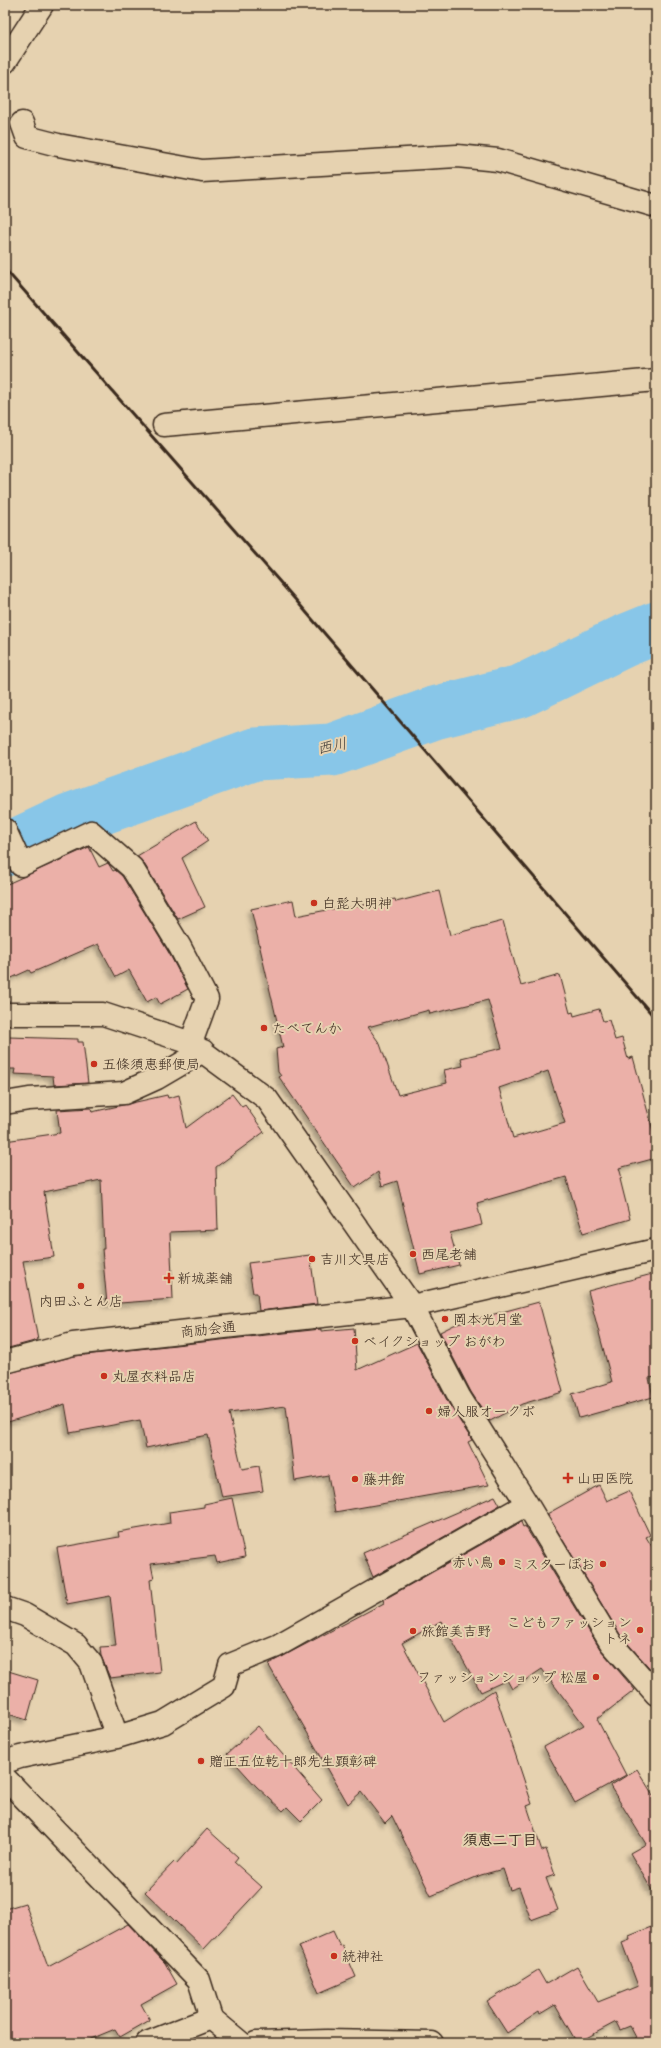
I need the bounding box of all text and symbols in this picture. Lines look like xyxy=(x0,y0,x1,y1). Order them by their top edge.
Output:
water label: 西川 xyxy=(315,734,349,759)
place label: 白髭大明神 xyxy=(322,895,392,912)
marker: 白髭大明神 xyxy=(309,898,319,908)
place label: たべてんか xyxy=(272,1020,342,1037)
marker: たべてんか xyxy=(259,1023,269,1033)
place label: 五條須恵郵便局 xyxy=(102,1056,200,1073)
marker: 五條須恵郵便局 xyxy=(89,1059,99,1069)
place label: 西尾老舗 xyxy=(421,1246,477,1263)
marker: 西尾老舗 xyxy=(408,1249,418,1259)
place label: 吉川文具店 xyxy=(320,1251,390,1268)
marker: 吉川文具店 xyxy=(307,1254,317,1264)
place label: 新城薬舗 xyxy=(177,1270,233,1287)
marker: 新城薬舗 xyxy=(164,1273,174,1283)
marker: 内田ふとん店 xyxy=(76,1281,86,1291)
place label: 内田ふとん店 xyxy=(39,1293,123,1310)
place label: 岡本光月堂 xyxy=(453,1311,523,1328)
marker: 岡本光月堂 xyxy=(440,1314,450,1324)
street label: 商励会通 xyxy=(179,1318,237,1341)
place label: ベイクショップ おがわ xyxy=(363,1333,506,1350)
marker: ベイクショップ おがわ xyxy=(350,1336,360,1346)
place label: 丸屋衣料品店 xyxy=(112,1368,196,1385)
marker: 丸屋衣料品店 xyxy=(99,1371,109,1381)
place label: 婦人服オークボ xyxy=(437,1403,535,1420)
marker: 婦人服オークボ xyxy=(424,1406,434,1416)
place label: 山田医院 xyxy=(577,1470,633,1487)
place label: 藤井館 xyxy=(363,1471,405,1488)
marker: 山田医院 xyxy=(562,1472,574,1484)
marker: 藤井館 xyxy=(350,1474,360,1484)
place label: 赤い鳥 xyxy=(452,1554,494,1571)
place label: ミスターぽお xyxy=(511,1556,595,1573)
marker: 赤い鳥 xyxy=(497,1557,507,1567)
marker: ミスターぽお xyxy=(598,1559,608,1569)
place label: こどもファッション トネ xyxy=(507,1614,632,1647)
place label: 旅館美吉野 xyxy=(421,1623,491,1640)
marker: こどもファッション トネ xyxy=(635,1625,645,1635)
marker: 旅館美吉野 xyxy=(408,1626,418,1636)
place label: ファッションショップ 松屋 xyxy=(417,1669,588,1686)
marker: ファッションショップ 松屋 xyxy=(591,1672,601,1682)
place label: 贈正五位乾十郎先生顕彰碑 xyxy=(209,1753,377,1770)
marker: 贈正五位乾十郎先生顕彰碑 xyxy=(196,1756,206,1766)
district label: 須恵二丁目 xyxy=(462,1831,538,1850)
place label: 統神社 xyxy=(342,1948,384,1965)
marker: 統神社 xyxy=(329,1951,339,1961)

